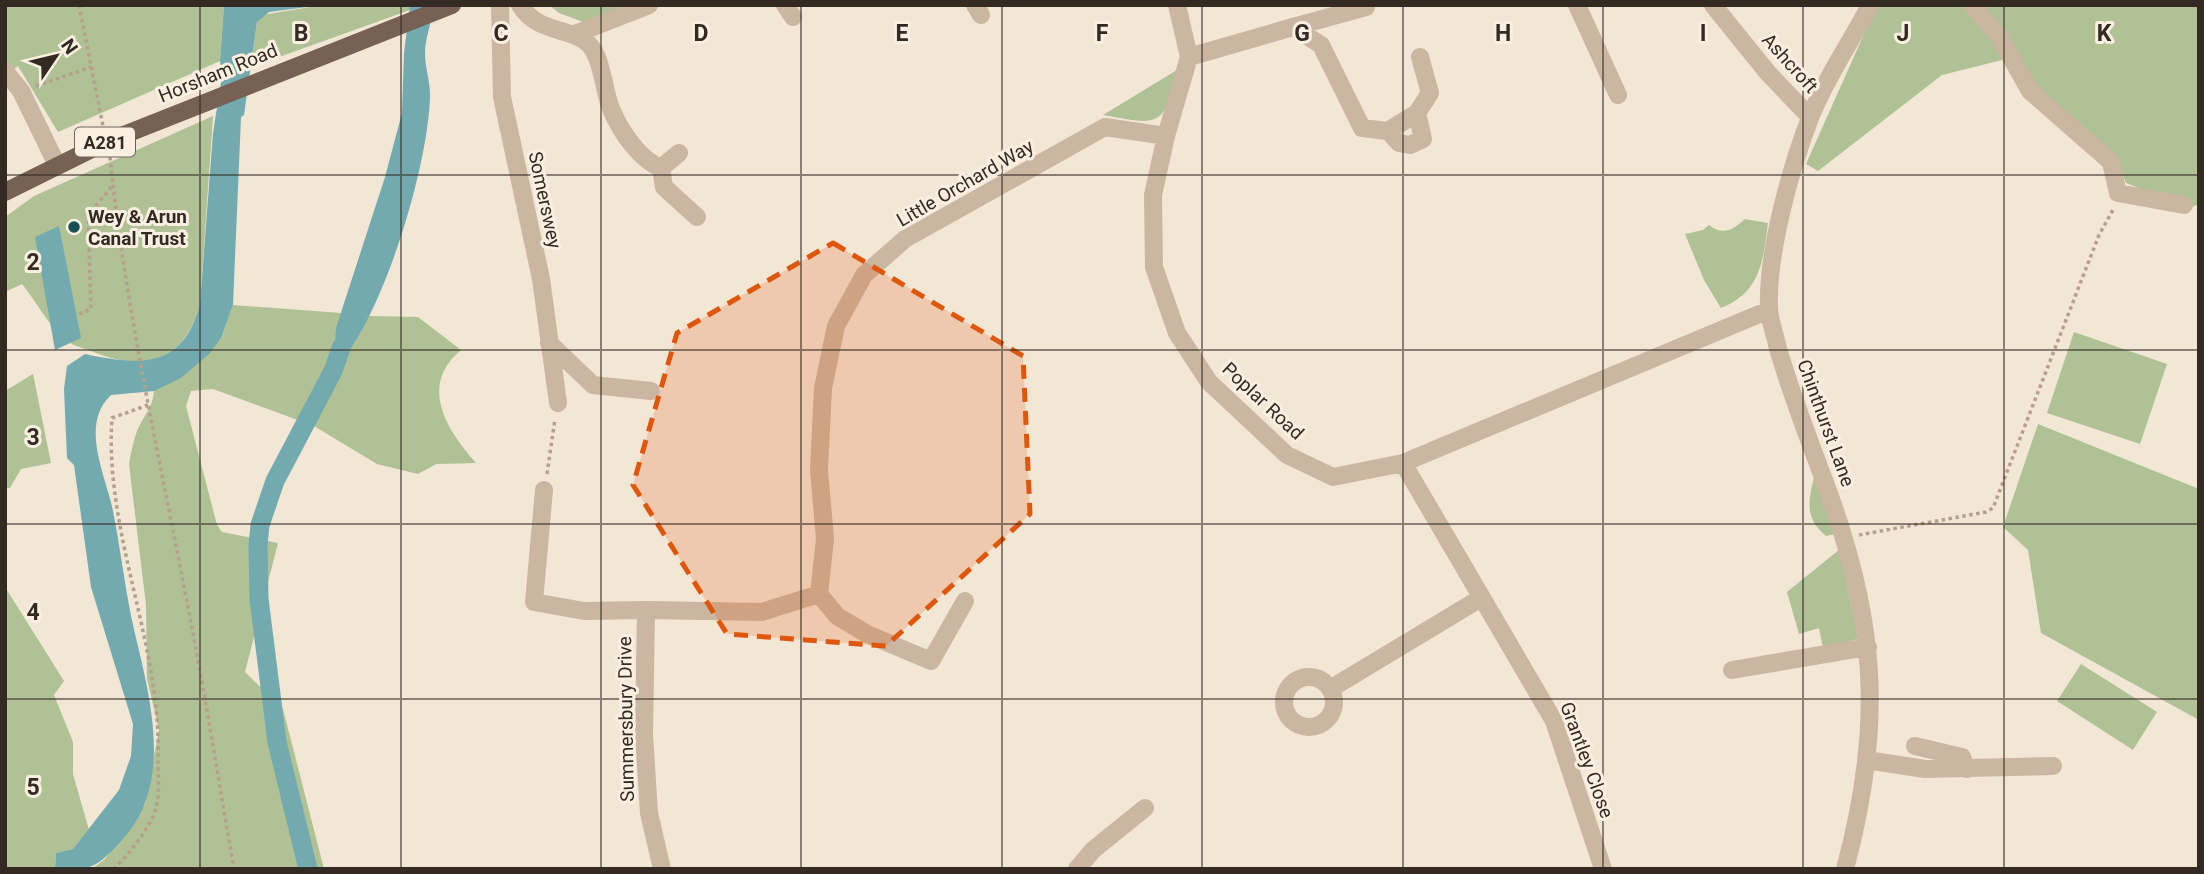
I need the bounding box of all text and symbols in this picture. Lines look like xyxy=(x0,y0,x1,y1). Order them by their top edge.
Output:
text: B xyxy=(294,20,308,47)
text: C xyxy=(493,20,509,47)
text: D xyxy=(694,20,708,47)
text: E xyxy=(896,20,909,47)
text: F xyxy=(1096,20,1109,47)
text: G xyxy=(1294,20,1310,47)
text: H xyxy=(1495,20,1511,47)
text: I xyxy=(1700,20,1706,47)
text: J xyxy=(1897,20,1909,47)
text: K xyxy=(2097,20,2112,47)
north arrow xyxy=(21,21,91,91)
street label: Ashcroft xyxy=(1757,28,1823,98)
text: N xyxy=(56,34,83,59)
street label: Horsham Road xyxy=(155,39,281,107)
road number: A281 xyxy=(75,127,135,156)
street label: Little Orchard Way xyxy=(892,134,1038,232)
street label: Somerswey xyxy=(524,150,566,250)
place label: Wey & Arun Canal Trust xyxy=(88,205,187,250)
marker: Wey & Arun Canal Trust xyxy=(66,219,82,235)
text: 2 xyxy=(26,249,40,276)
street label: Chinthurst Lane xyxy=(1792,356,1860,490)
street label: Poplar Road xyxy=(1217,357,1309,445)
text: 3 xyxy=(26,424,40,451)
text: 4 xyxy=(26,599,40,626)
street label: Summersbury Drive xyxy=(613,636,639,802)
street label: Grantley Close xyxy=(1555,699,1619,821)
text: 5 xyxy=(26,774,40,801)

